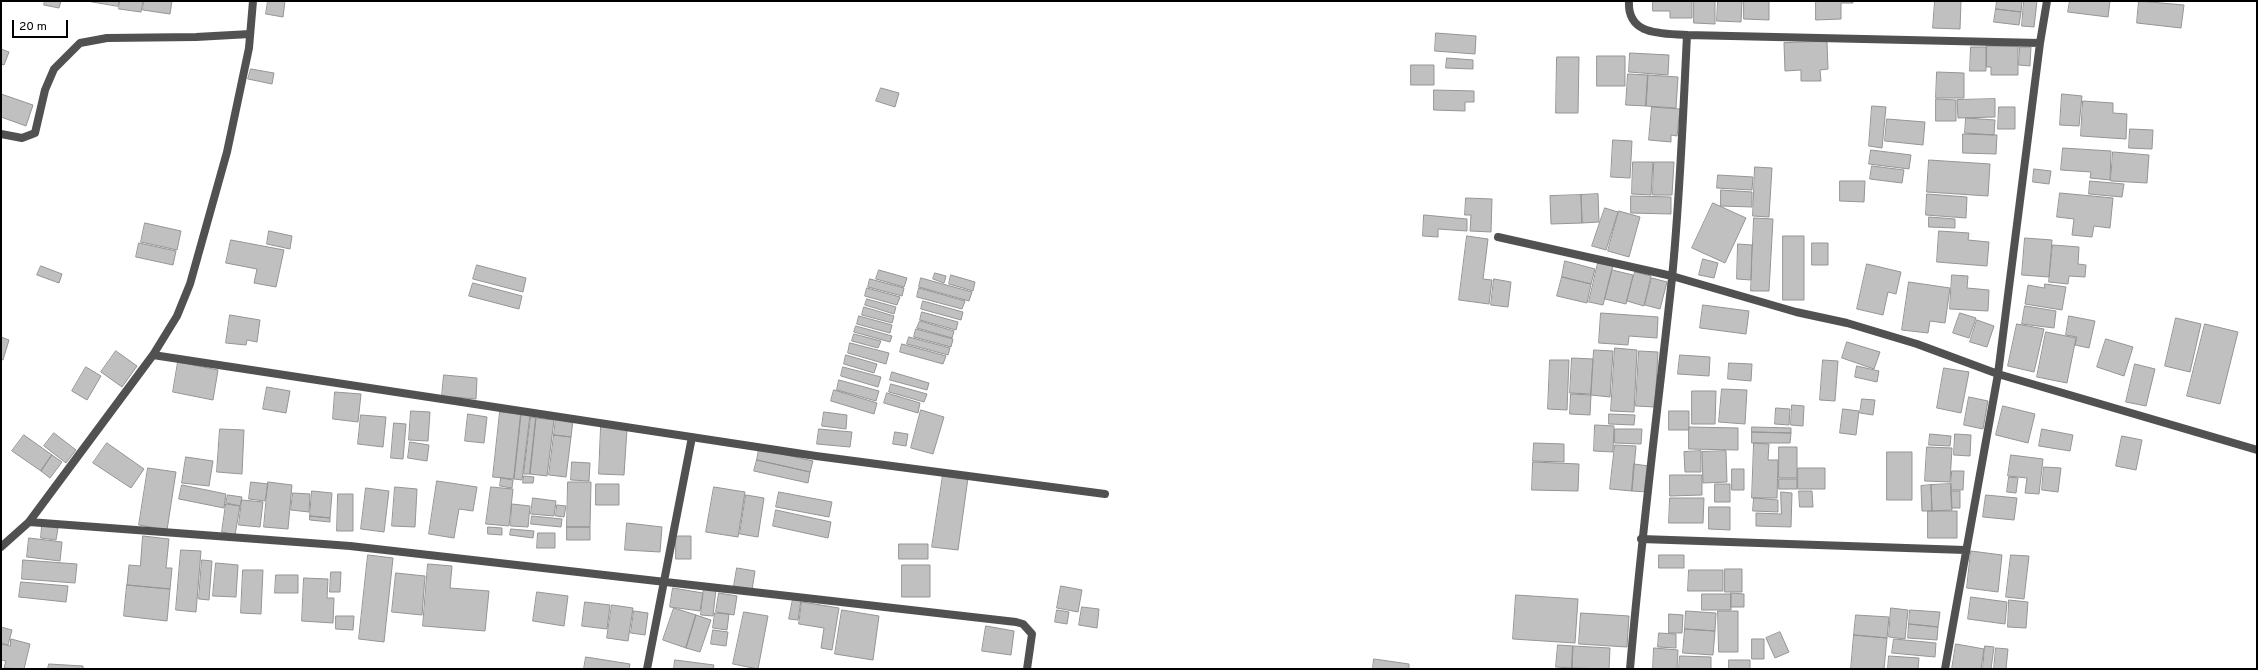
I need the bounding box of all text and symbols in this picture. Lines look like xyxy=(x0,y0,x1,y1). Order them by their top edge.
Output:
scale bar xyxy=(14,12,70,38)
text: 20 m xyxy=(19,19,47,35)

